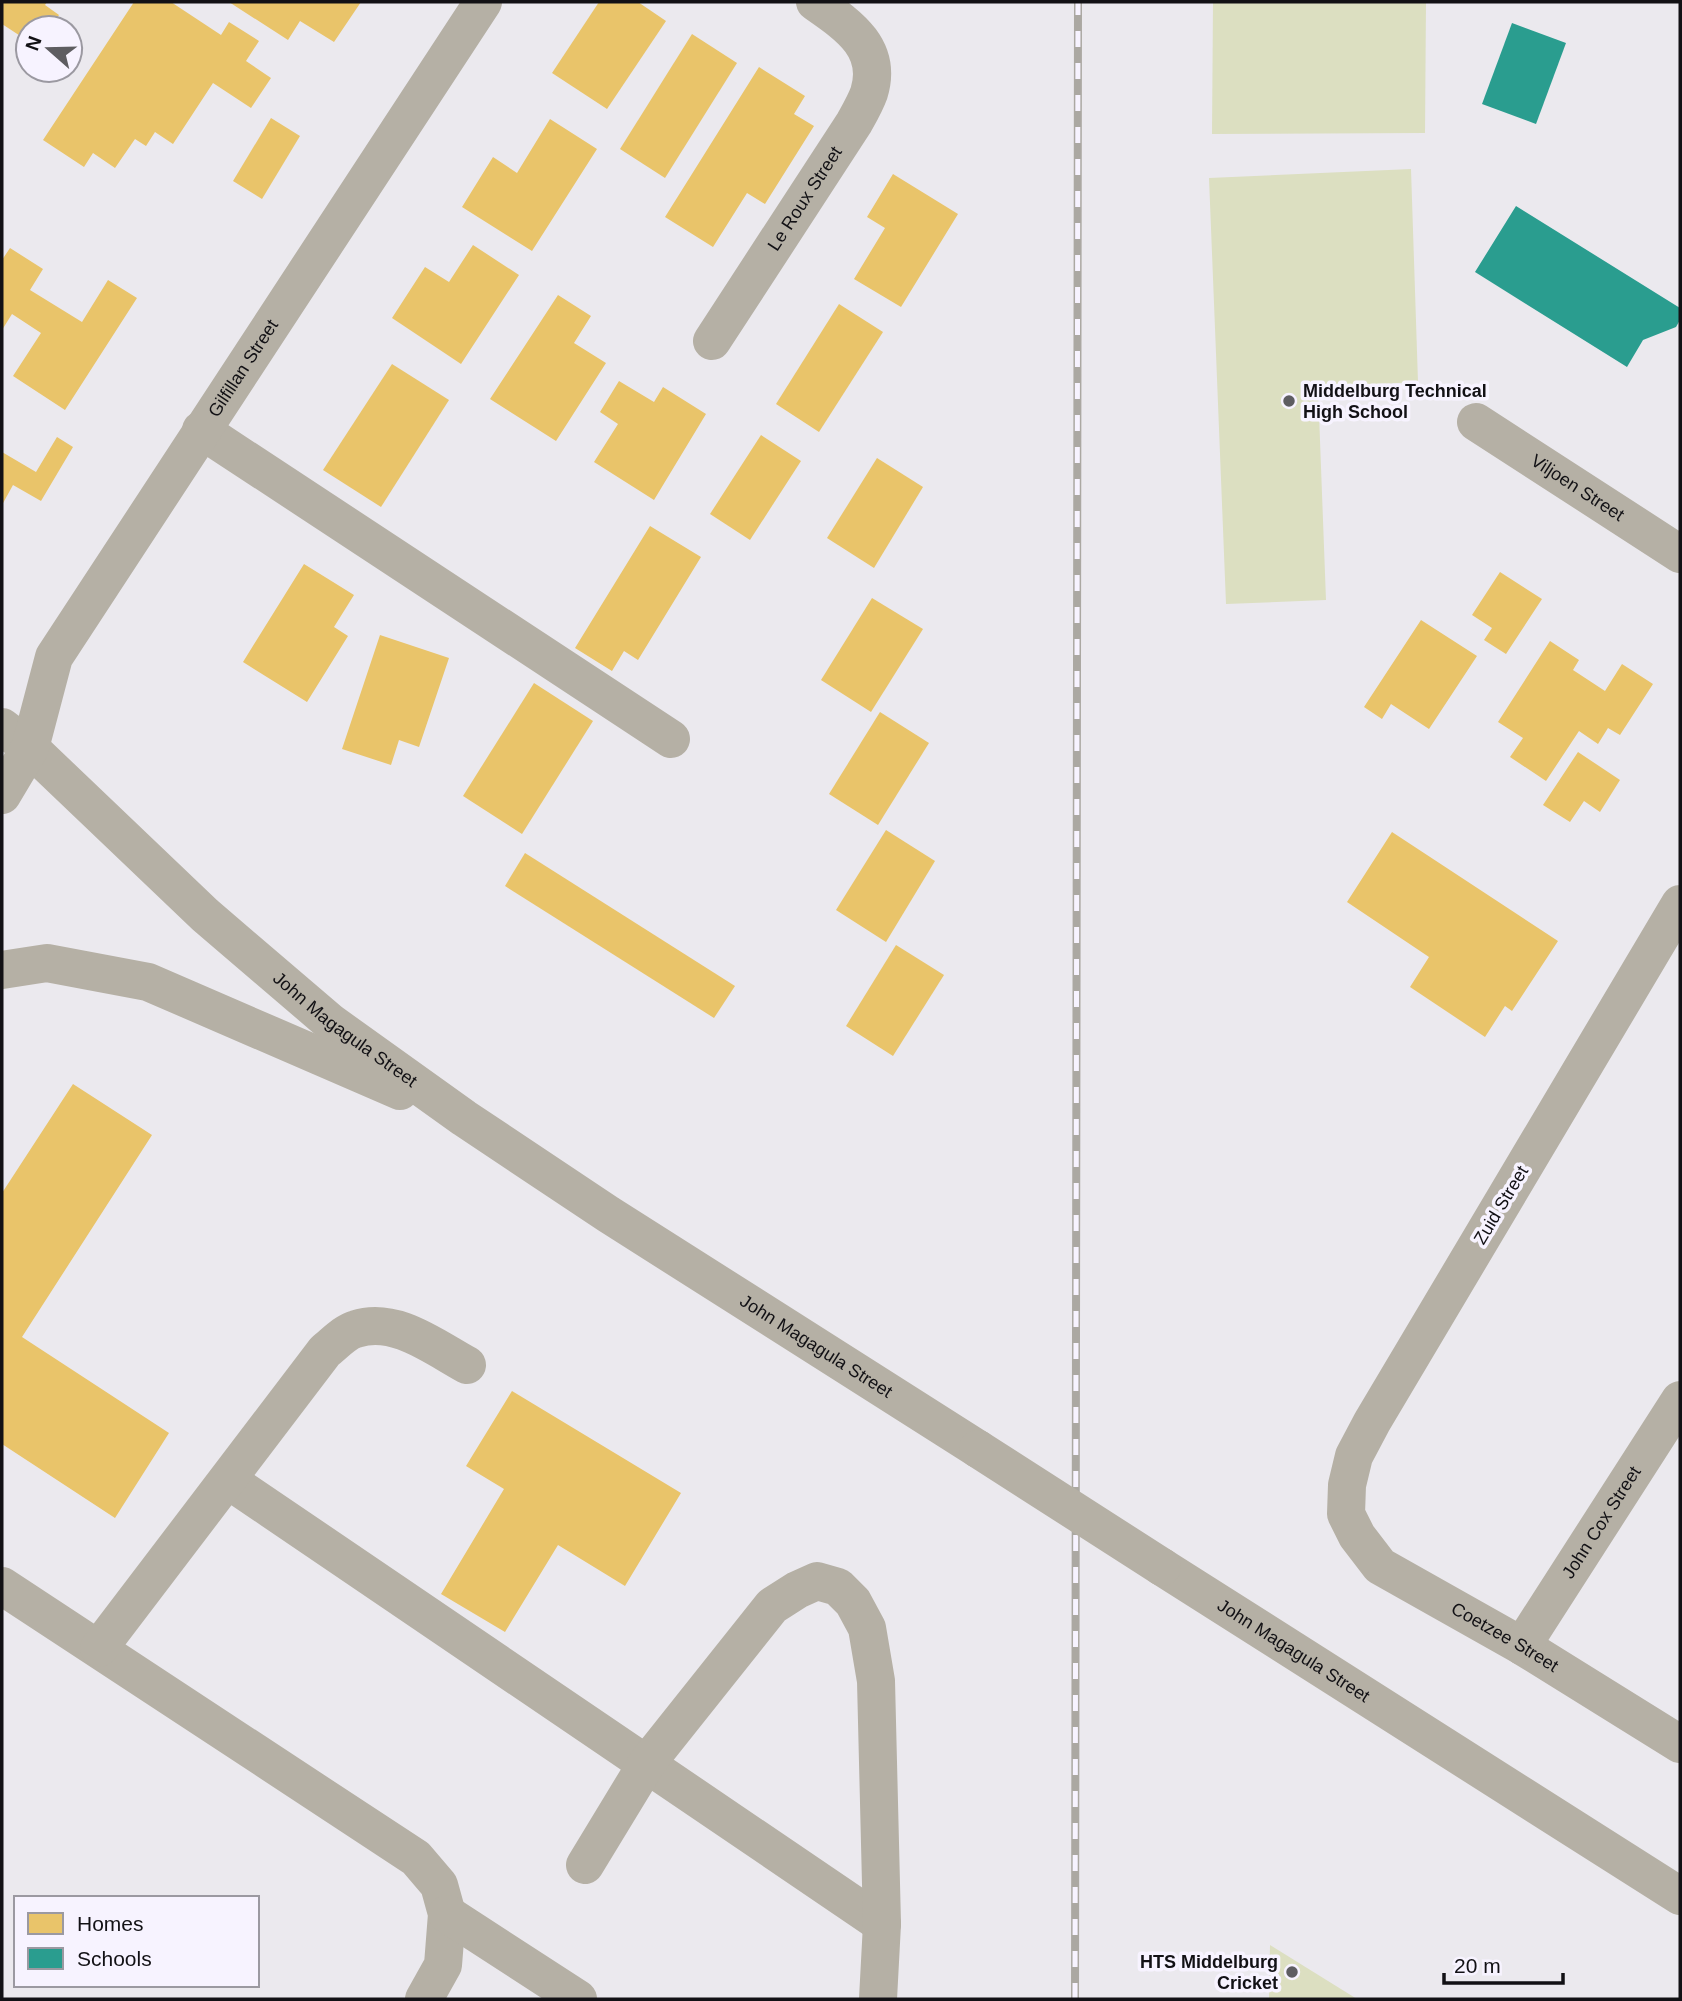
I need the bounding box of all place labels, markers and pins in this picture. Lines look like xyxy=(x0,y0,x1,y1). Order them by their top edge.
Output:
place label: Middelburg Technical High School xyxy=(1303,381,1487,422)
marker: Middelburg Technical High School xyxy=(1281,393,1297,409)
place label: HTS Middelburg Cricket xyxy=(1140,1952,1278,1993)
marker: HTS Middelburg Cricket xyxy=(1284,1964,1300,1980)

